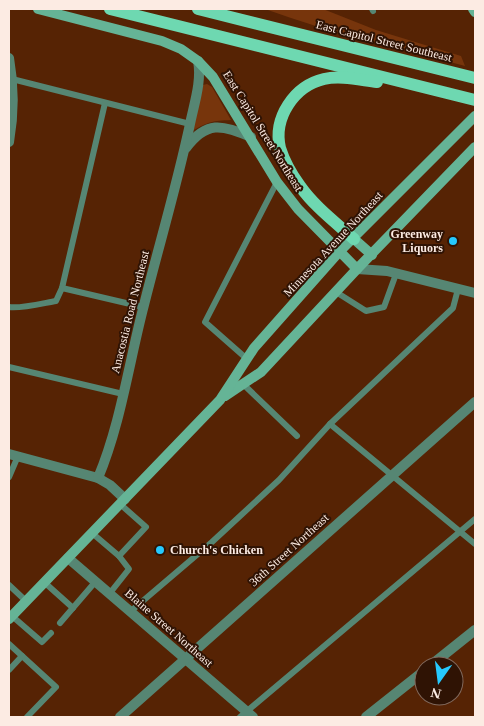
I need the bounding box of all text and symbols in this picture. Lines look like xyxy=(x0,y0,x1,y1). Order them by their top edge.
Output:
street label: East Capitol Street Southeast xyxy=(315,17,454,65)
street label: East Capitol Street Northeast xyxy=(220,68,306,194)
street label: Minnesota Avenue Northeast xyxy=(280,188,386,300)
place label: Greenway Liquors xyxy=(391,227,443,255)
marker: Greenway Liquors xyxy=(447,235,459,247)
street label: Anacostia Road Northeast xyxy=(108,249,152,375)
street label: 36th Street Northeast xyxy=(246,510,332,589)
place label: Church's Chicken xyxy=(170,543,263,557)
marker: Church's Chicken xyxy=(154,544,166,556)
street label: Blaine Street Northeast xyxy=(122,586,216,670)
north arrow xyxy=(414,656,464,706)
text: N xyxy=(429,685,443,702)

